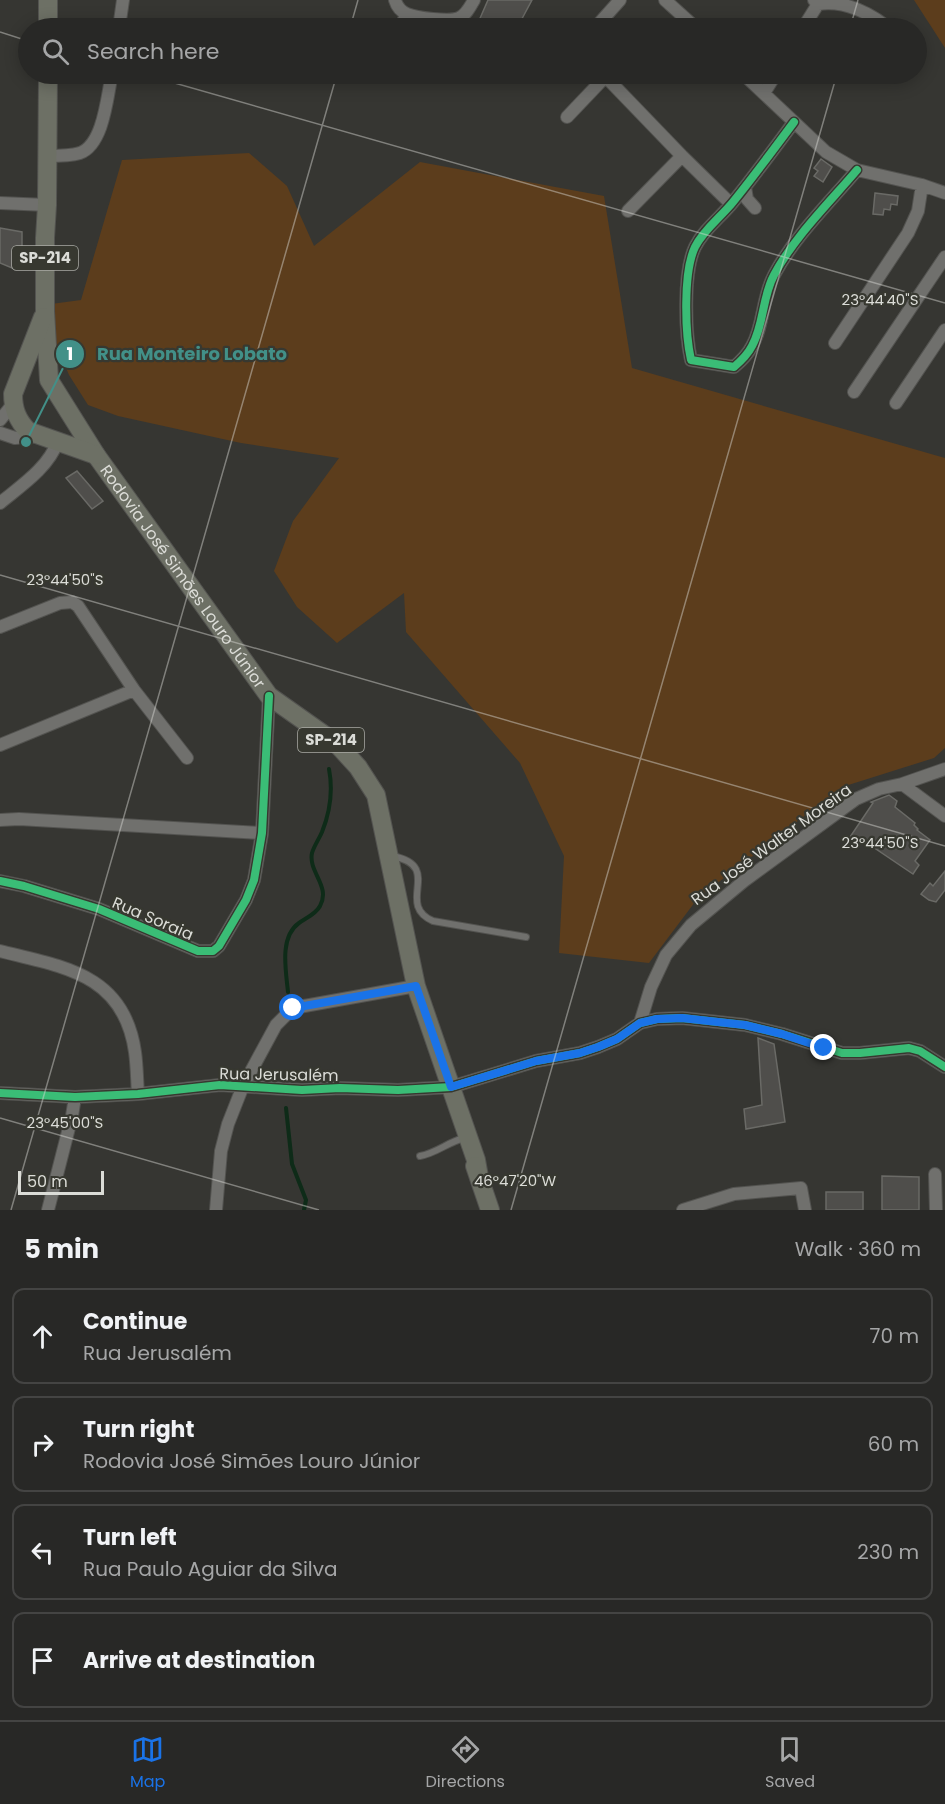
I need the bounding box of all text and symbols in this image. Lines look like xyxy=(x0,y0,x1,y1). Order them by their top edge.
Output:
search box xyxy=(18,18,927,84)
icon: search xyxy=(39,35,72,68)
text: Search here xyxy=(87,36,220,67)
road number: SP-214 xyxy=(12,246,78,270)
text: 23°44'40"S xyxy=(842,289,918,310)
callout: Rua Monteiro Lobato xyxy=(55,336,299,372)
text: 1 xyxy=(67,341,73,366)
text: Rua Monteiro Lobato xyxy=(97,341,287,366)
street label: Rodovia José Simões Louro Júnior xyxy=(95,460,271,693)
text: 23°44'50"S xyxy=(27,569,103,590)
road number: SP-214 xyxy=(298,728,364,752)
street label: Rua José Walter Moreira xyxy=(686,778,856,911)
text: 23°44'50"S xyxy=(842,832,918,853)
street label: Rua Soraia xyxy=(109,891,197,946)
route start xyxy=(279,994,305,1020)
route end xyxy=(810,1034,836,1060)
street label: Rua Jerusalém xyxy=(219,1062,339,1087)
text: 23°45'00"S xyxy=(27,1112,103,1133)
scale bar xyxy=(18,1168,104,1196)
text: 50 m xyxy=(27,1170,68,1193)
text: 46°47'20"W xyxy=(474,1170,556,1191)
text: 5 min xyxy=(24,1231,99,1267)
text: Walk · 360 m xyxy=(795,1235,921,1263)
text: Continue xyxy=(83,1306,187,1337)
icon: ahead xyxy=(26,1320,59,1353)
text: 70 m xyxy=(870,1322,919,1350)
text: Rua Jerusalém xyxy=(83,1339,232,1367)
text: Turn right xyxy=(83,1414,194,1445)
icon: right xyxy=(26,1428,59,1461)
text: 60 m xyxy=(868,1430,919,1458)
text: Rodovia José Simões Louro Júnior xyxy=(83,1447,420,1475)
text: Turn left xyxy=(83,1522,177,1553)
icon: left xyxy=(26,1536,59,1569)
text: 230 m xyxy=(857,1538,919,1566)
text: Rua Paulo Aguiar da Silva xyxy=(83,1555,338,1583)
icon: arrive xyxy=(26,1644,59,1677)
text: Arrive at destination xyxy=(83,1645,315,1676)
tab: Map xyxy=(130,1733,165,1794)
tab: Directions xyxy=(426,1733,505,1794)
tab: Saved xyxy=(765,1733,815,1794)

